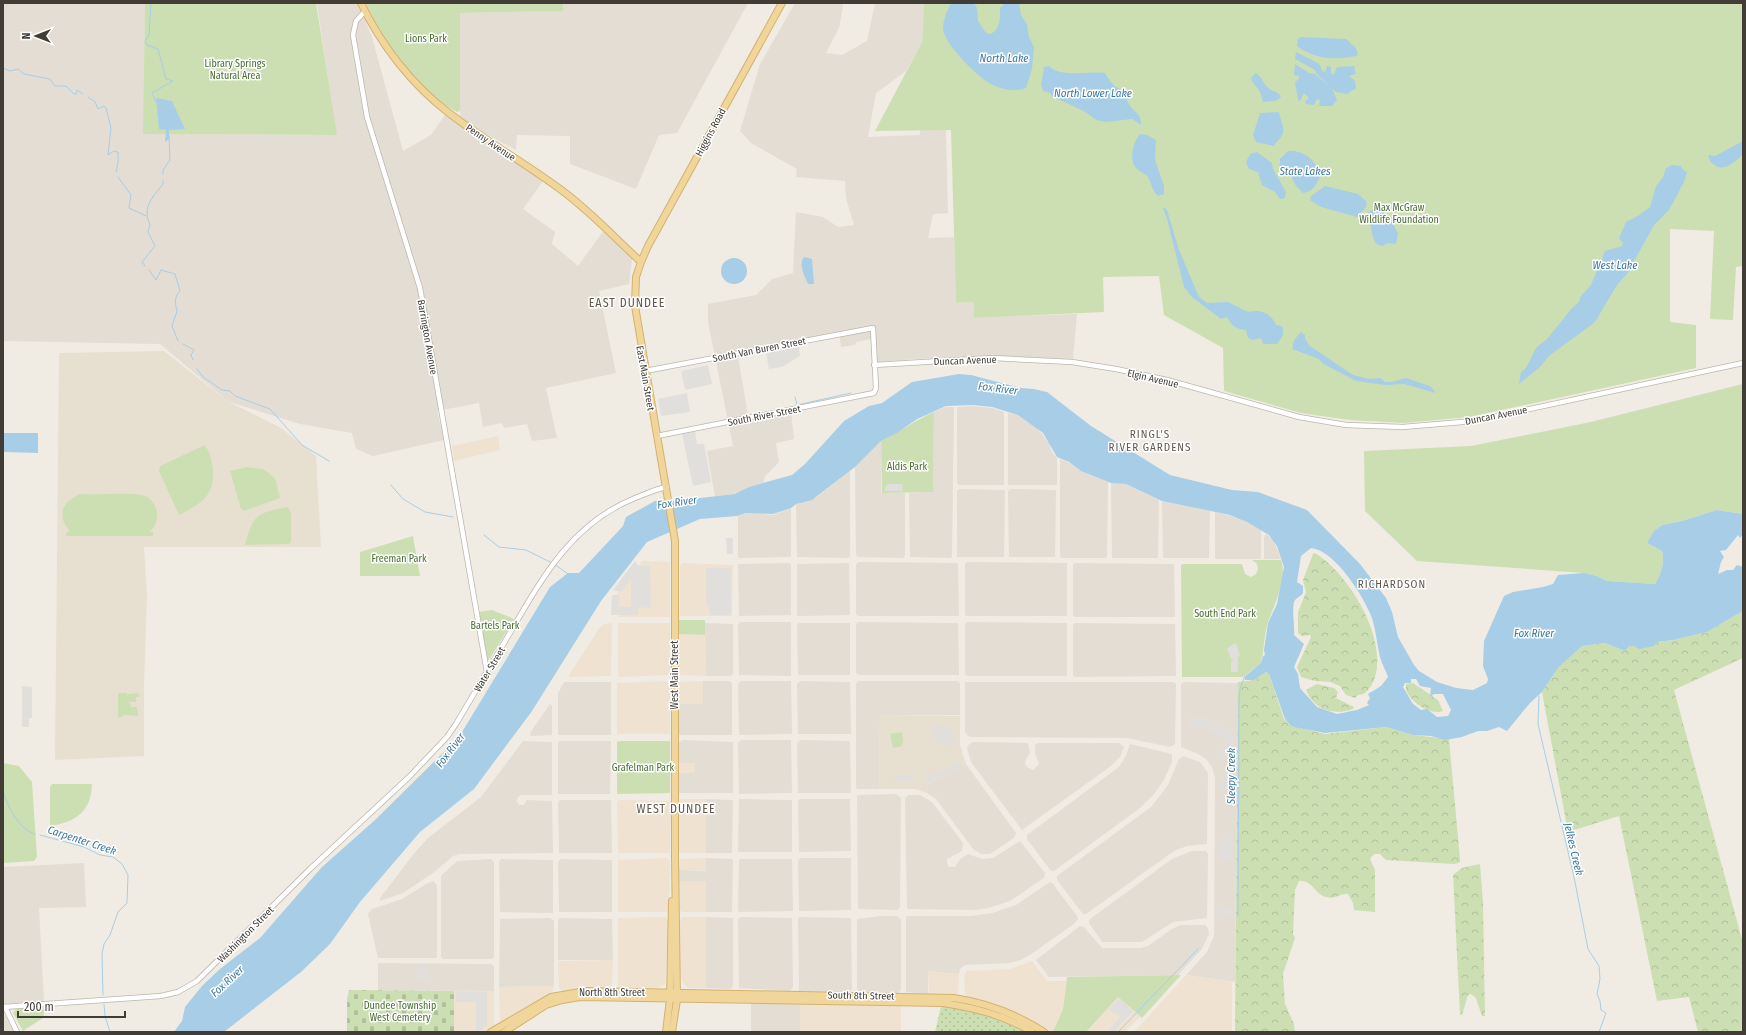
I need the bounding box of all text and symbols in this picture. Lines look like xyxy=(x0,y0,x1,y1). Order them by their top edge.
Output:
north arrow xyxy=(16,16,56,56)
text: N xyxy=(20,33,33,39)
park label: Lions Park xyxy=(405,33,447,45)
water label: North Lake xyxy=(979,52,1029,65)
park label: Library Springs Natural Area xyxy=(204,58,266,82)
water label: North Lower Lake xyxy=(1054,87,1132,100)
street label: Higgins Road xyxy=(693,106,729,159)
street label: Penny Avenue xyxy=(463,122,518,164)
water label: State Lakes xyxy=(1278,165,1331,178)
park label: Max McGraw Wildlife Foundation xyxy=(1359,202,1439,226)
water label: West Lake xyxy=(1592,259,1638,272)
district label: EAST DUNDEE xyxy=(589,296,665,310)
street label: Barrington Avenue xyxy=(415,299,440,376)
street label: South Van Buren Street xyxy=(712,335,807,365)
street label: East Main Street xyxy=(633,345,657,412)
street label: Duncan Avenue xyxy=(933,354,997,368)
street label: Elgin Avenue xyxy=(1126,367,1180,391)
water label: Fox River xyxy=(977,380,1020,398)
street label: South River Street xyxy=(727,403,802,429)
street label: Duncan Avenue xyxy=(1464,404,1528,428)
district label: RINGL'S RIVER GARDENS xyxy=(1109,428,1191,454)
park label: Aldis Park xyxy=(887,461,927,473)
water label: Fox River xyxy=(656,493,699,512)
park label: Freeman Park xyxy=(371,553,427,565)
district label: RICHARDSON xyxy=(1358,578,1426,591)
park label: South End Park xyxy=(1194,608,1256,620)
park label: Bartels Park xyxy=(471,620,520,632)
water label: Fox River xyxy=(1514,627,1555,640)
street label: West Main Street xyxy=(669,640,681,709)
street label: Water Street xyxy=(472,644,508,694)
water label: Fox River xyxy=(433,729,468,770)
water label: Sleepy Creek xyxy=(1225,747,1238,805)
park label: Grafelman Park xyxy=(612,762,674,774)
district label: WEST DUNDEE xyxy=(636,802,716,816)
water label: Jelkes Creek xyxy=(1561,821,1586,877)
water label: Carpenter Creek xyxy=(46,823,118,858)
street label: Washington Street xyxy=(215,904,277,965)
water label: Fox River xyxy=(208,962,247,1000)
street label: North 8th Street xyxy=(579,987,646,999)
street label: South 8th Street xyxy=(827,989,895,1003)
scale bar xyxy=(18,993,125,1019)
text: 200 m xyxy=(24,1000,54,1014)
park label: Dundee Township West Cemetery xyxy=(364,1000,436,1024)

